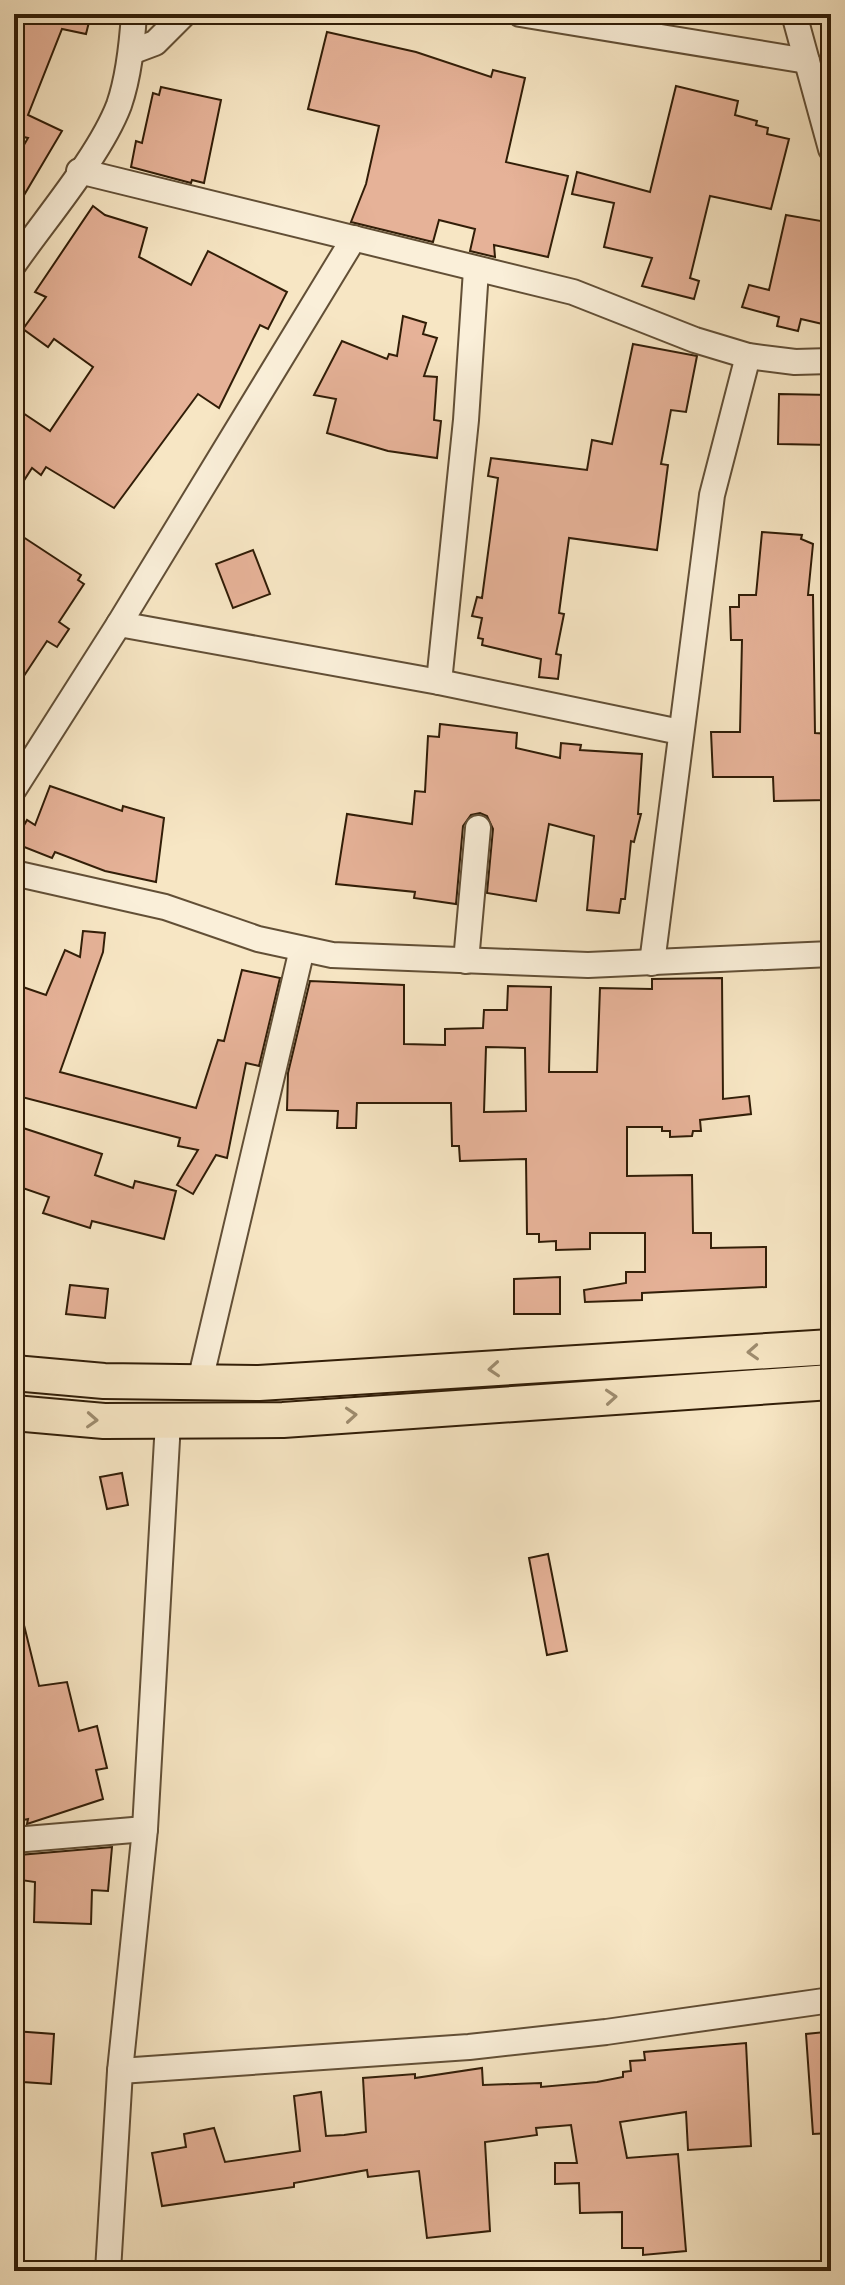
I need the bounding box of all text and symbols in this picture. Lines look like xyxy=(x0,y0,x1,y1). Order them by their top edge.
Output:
one-way arrow xyxy=(746,1343,759,1360)
one-way arrow xyxy=(487,1360,500,1377)
one-way arrow xyxy=(605,1389,618,1406)
one-way arrow xyxy=(345,1407,358,1424)
one-way arrow xyxy=(86,1411,99,1428)

